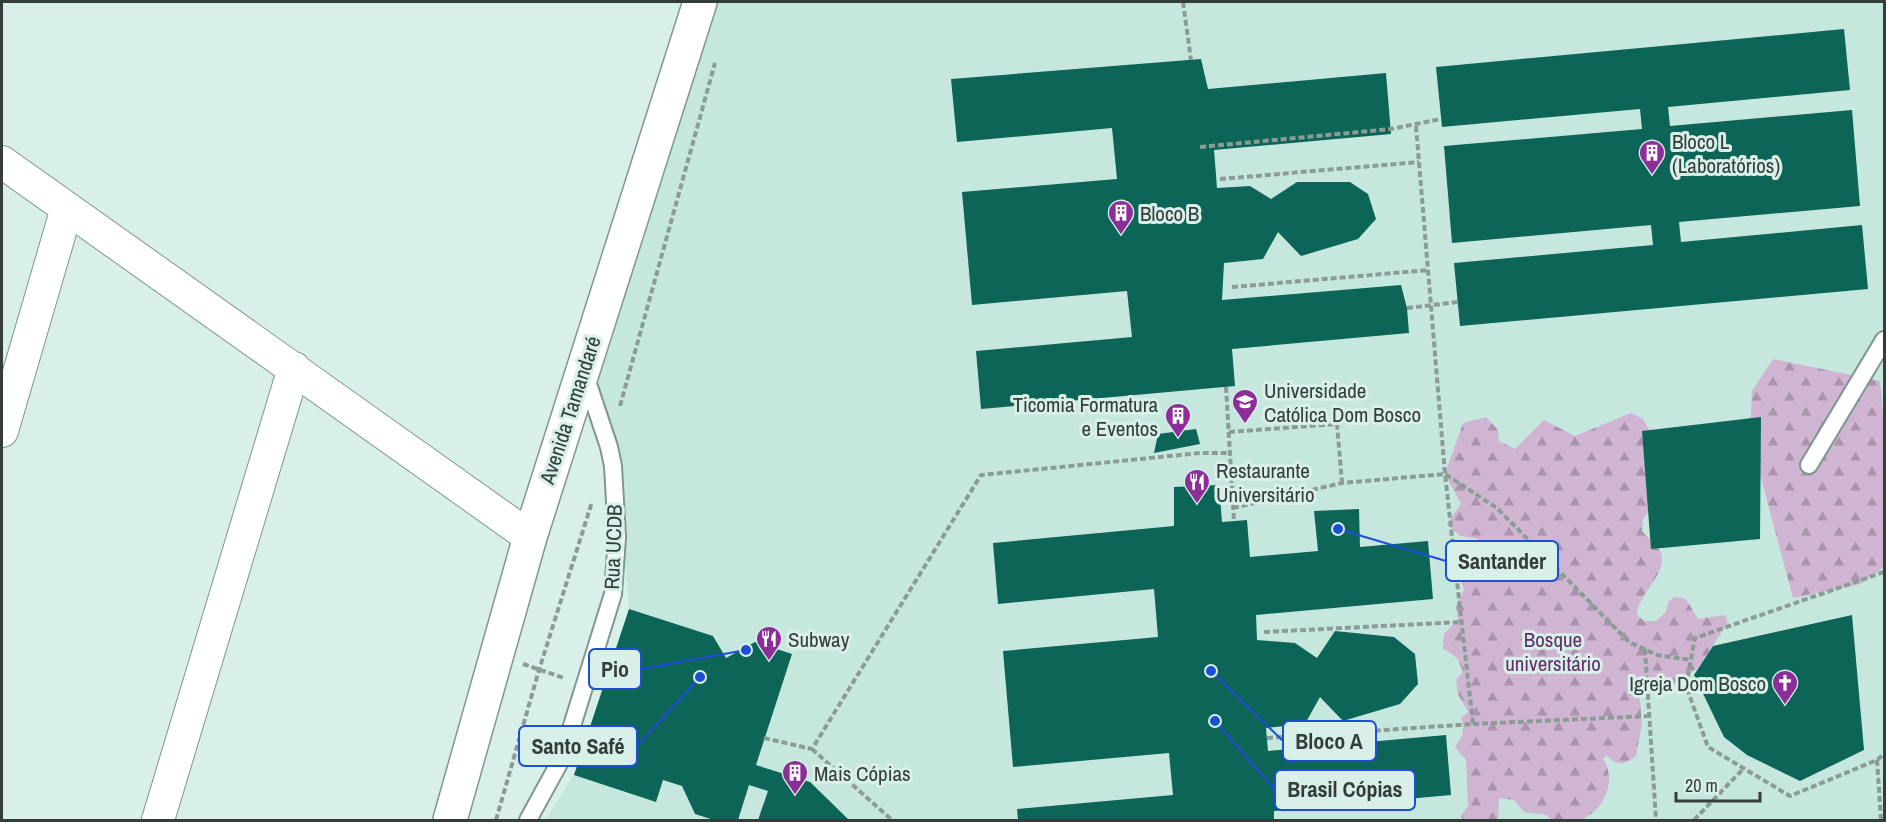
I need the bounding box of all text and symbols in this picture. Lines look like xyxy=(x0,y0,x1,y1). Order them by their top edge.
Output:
place label: Bloco L (Laboratórios) xyxy=(1672,127,1780,180)
building icon: Bloco L (Laboratórios) xyxy=(1637,138,1667,176)
building icon: Bloco B xyxy=(1106,198,1136,236)
place label: Bloco B xyxy=(1140,199,1199,228)
street label: Avenida Tamandaré xyxy=(532,332,608,489)
place label: Universidade Católica Dom Bosco xyxy=(1264,376,1421,429)
school or university icon: Universidade Católica Dom Bosco xyxy=(1230,387,1260,425)
place label: Ticomia Formatura e Eventos xyxy=(1013,390,1158,443)
building icon: Ticomia Formatura e Eventos xyxy=(1163,401,1193,439)
place label: Restaurante Universitário xyxy=(1216,456,1315,509)
restaurant icon: Restaurante Universitário xyxy=(1182,467,1212,505)
street label: Rua UCDB xyxy=(597,504,629,590)
callout: Santander xyxy=(1446,541,1558,581)
text: Santander xyxy=(1458,546,1546,576)
restaurant icon: Subway xyxy=(754,624,784,662)
place label: Subway xyxy=(788,625,850,654)
park label: Bosque universitário xyxy=(1505,625,1601,678)
callout: Pio xyxy=(589,649,641,689)
text: Pio xyxy=(601,654,629,684)
church icon: Igreja Dom Bosco xyxy=(1770,668,1800,706)
place label: Igreja Dom Bosco xyxy=(1629,669,1766,698)
callout: Bloco A xyxy=(1283,721,1376,761)
callout: Santo Safé xyxy=(519,726,637,766)
text: Bloco A xyxy=(1295,726,1363,756)
text: Santo Safé xyxy=(531,731,625,761)
building icon: Mais Cópias xyxy=(780,758,810,796)
place label: Mais Cópias xyxy=(814,759,911,788)
scale bar xyxy=(1676,765,1760,803)
callout: Brasil Cópias xyxy=(1275,770,1415,810)
text: 20 m xyxy=(1685,773,1718,798)
text: Brasil Cópias xyxy=(1287,774,1403,804)

